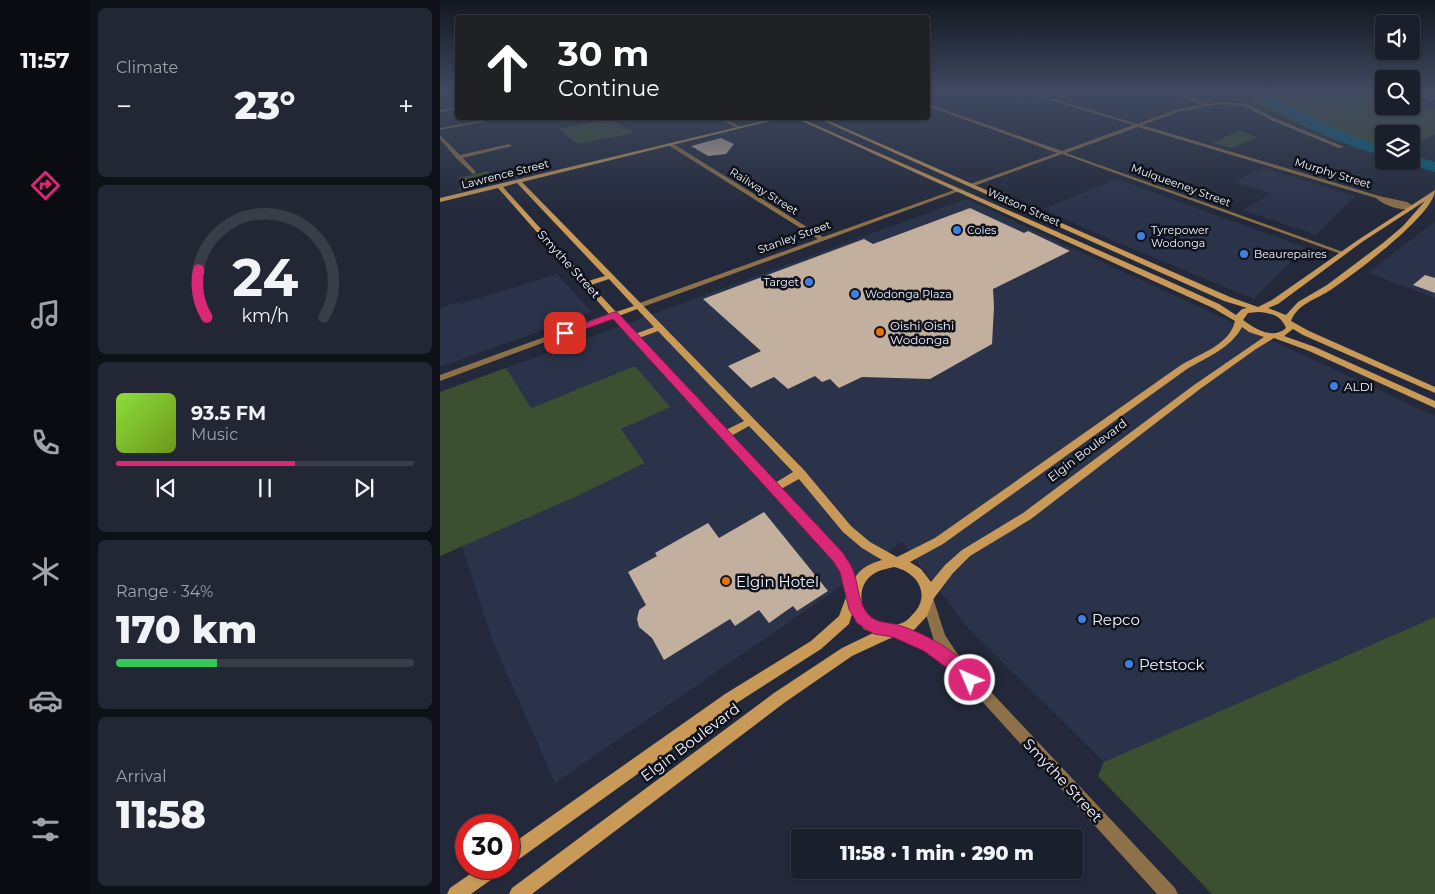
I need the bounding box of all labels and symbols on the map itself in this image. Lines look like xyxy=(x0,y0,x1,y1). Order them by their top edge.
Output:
street label: Murphy Street xyxy=(1293,155,1373,191)
street label: Lawrence Street xyxy=(460,156,551,192)
street label: Mulqueeney Street xyxy=(1129,160,1233,210)
street label: Railway Street xyxy=(727,164,801,218)
street label: Watson Street xyxy=(985,185,1063,230)
street label: Stanley Street xyxy=(756,217,833,257)
place label: Coles xyxy=(967,223,997,237)
place label: Tyrepower Wodonga xyxy=(1151,223,1209,250)
marker: Coles xyxy=(951,224,963,236)
street label: Smythe Street xyxy=(535,227,603,301)
marker: Tyrepower Wodonga xyxy=(1135,230,1147,242)
place label: Beaurepaires xyxy=(1254,247,1327,261)
marker: Beaurepaires xyxy=(1238,248,1250,260)
place label: Target xyxy=(764,275,800,289)
marker: Target xyxy=(803,276,815,288)
place label: Wodonga Plaza xyxy=(865,287,952,301)
marker: Wodonga Plaza xyxy=(849,288,861,300)
pin xyxy=(544,312,586,354)
place label: Oishi Oishi Wodonga xyxy=(890,318,954,347)
marker: Oishi Oishi Wodonga xyxy=(874,326,886,338)
place label: ALDI xyxy=(1344,379,1373,394)
marker: ALDI xyxy=(1328,380,1340,392)
street label: Elgin Boulevard xyxy=(1045,415,1129,485)
place label: Elgin Hotel xyxy=(736,572,819,591)
marker: Elgin Hotel xyxy=(720,575,732,587)
place label: Repco xyxy=(1092,610,1140,629)
marker: Repco xyxy=(1076,613,1088,625)
position arrow xyxy=(943,653,995,705)
place label: Petstock xyxy=(1139,655,1205,674)
marker: Petstock xyxy=(1123,658,1135,670)
street label: Elgin Boulevard xyxy=(637,699,743,785)
street label: Smythe Street xyxy=(1019,734,1107,826)
speed limit sign: 30 xyxy=(455,814,520,879)

